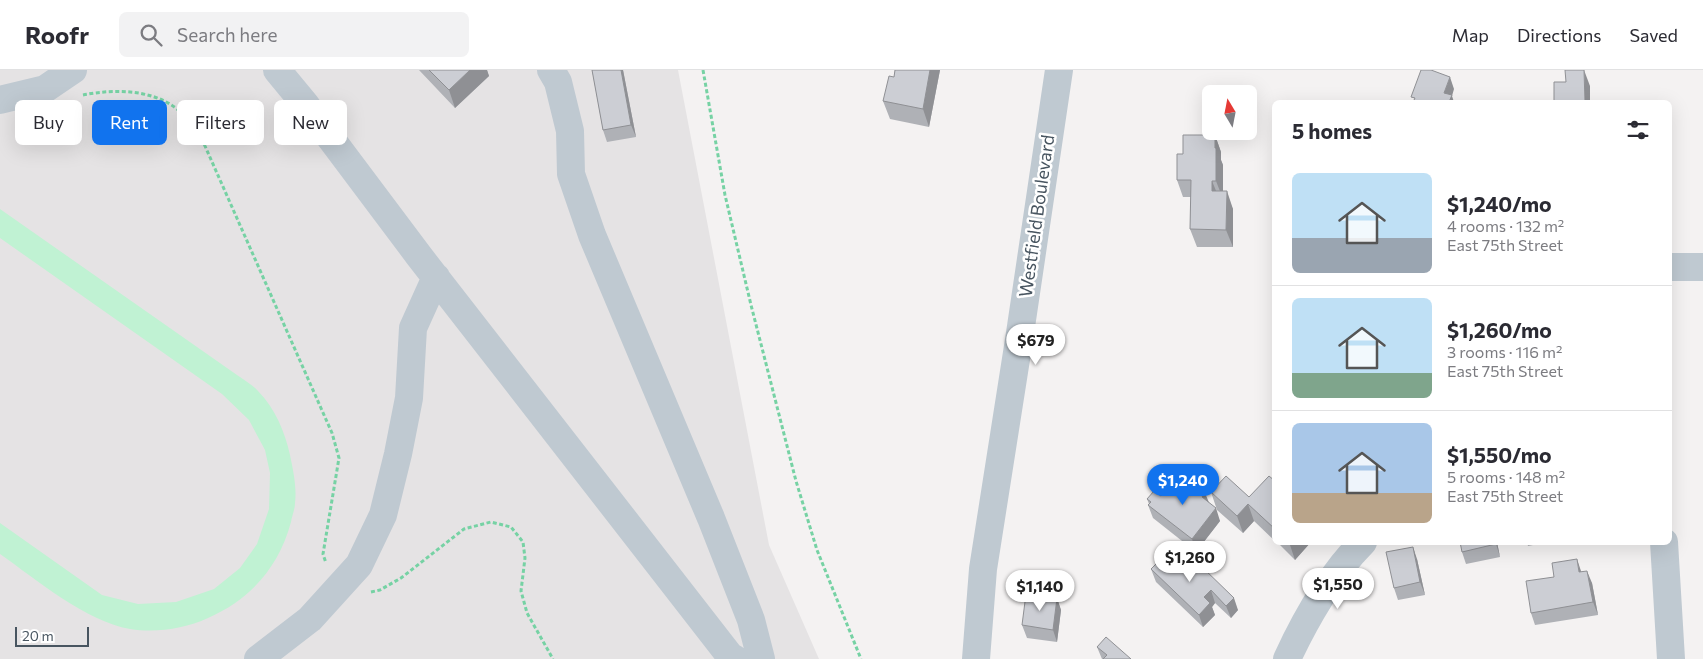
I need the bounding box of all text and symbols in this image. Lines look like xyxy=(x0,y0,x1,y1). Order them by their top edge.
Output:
search box xyxy=(119,12,469,57)
text: Roofr xyxy=(25,20,89,49)
icon: search xyxy=(137,21,165,49)
text: Search here xyxy=(177,23,278,46)
text: Map xyxy=(1452,24,1489,46)
text: Directions xyxy=(1517,24,1601,46)
text: Saved xyxy=(1629,24,1678,46)
north arrow xyxy=(1202,85,1258,140)
map controls xyxy=(1202,85,1257,140)
chip: Buy xyxy=(15,100,82,145)
chip: Rent xyxy=(92,100,167,145)
chip: Filters xyxy=(177,100,264,145)
chip: New xyxy=(274,100,347,145)
icon: filters xyxy=(1624,116,1652,144)
text: 5 homes xyxy=(1292,118,1372,143)
street label: Westfield Boulevard xyxy=(1014,133,1058,298)
text: $1,240/mo xyxy=(1447,191,1552,216)
icon: home xyxy=(1332,193,1392,253)
text: 4 rooms · 132 m² xyxy=(1447,216,1564,235)
text: East 75th Street xyxy=(1447,235,1563,254)
text: $1,260/mo xyxy=(1447,317,1552,342)
icon: home xyxy=(1332,318,1392,378)
pin: $679 xyxy=(1006,324,1066,366)
text: $679 xyxy=(1017,330,1055,349)
text: 3 rooms · 116 m² xyxy=(1447,342,1562,361)
text: East 75th Street xyxy=(1447,361,1563,380)
text: $1,550/mo xyxy=(1447,442,1552,467)
icon: home xyxy=(1332,443,1392,503)
pin: $1,240 xyxy=(1142,464,1224,506)
text: 5 rooms · 148 m² xyxy=(1447,467,1565,486)
text: $1,240 xyxy=(1158,470,1208,489)
text: East 75th Street xyxy=(1447,486,1563,505)
pin: $1,260 xyxy=(1149,540,1231,583)
text: $1,260 xyxy=(1165,547,1215,566)
pin: $1,550 xyxy=(1297,568,1379,610)
pin: $1,140 xyxy=(999,570,1081,612)
text: $1,550 xyxy=(1313,574,1363,593)
text: $1,140 xyxy=(1017,576,1063,595)
scale bar xyxy=(15,624,89,647)
text: 20 m xyxy=(22,627,54,644)

